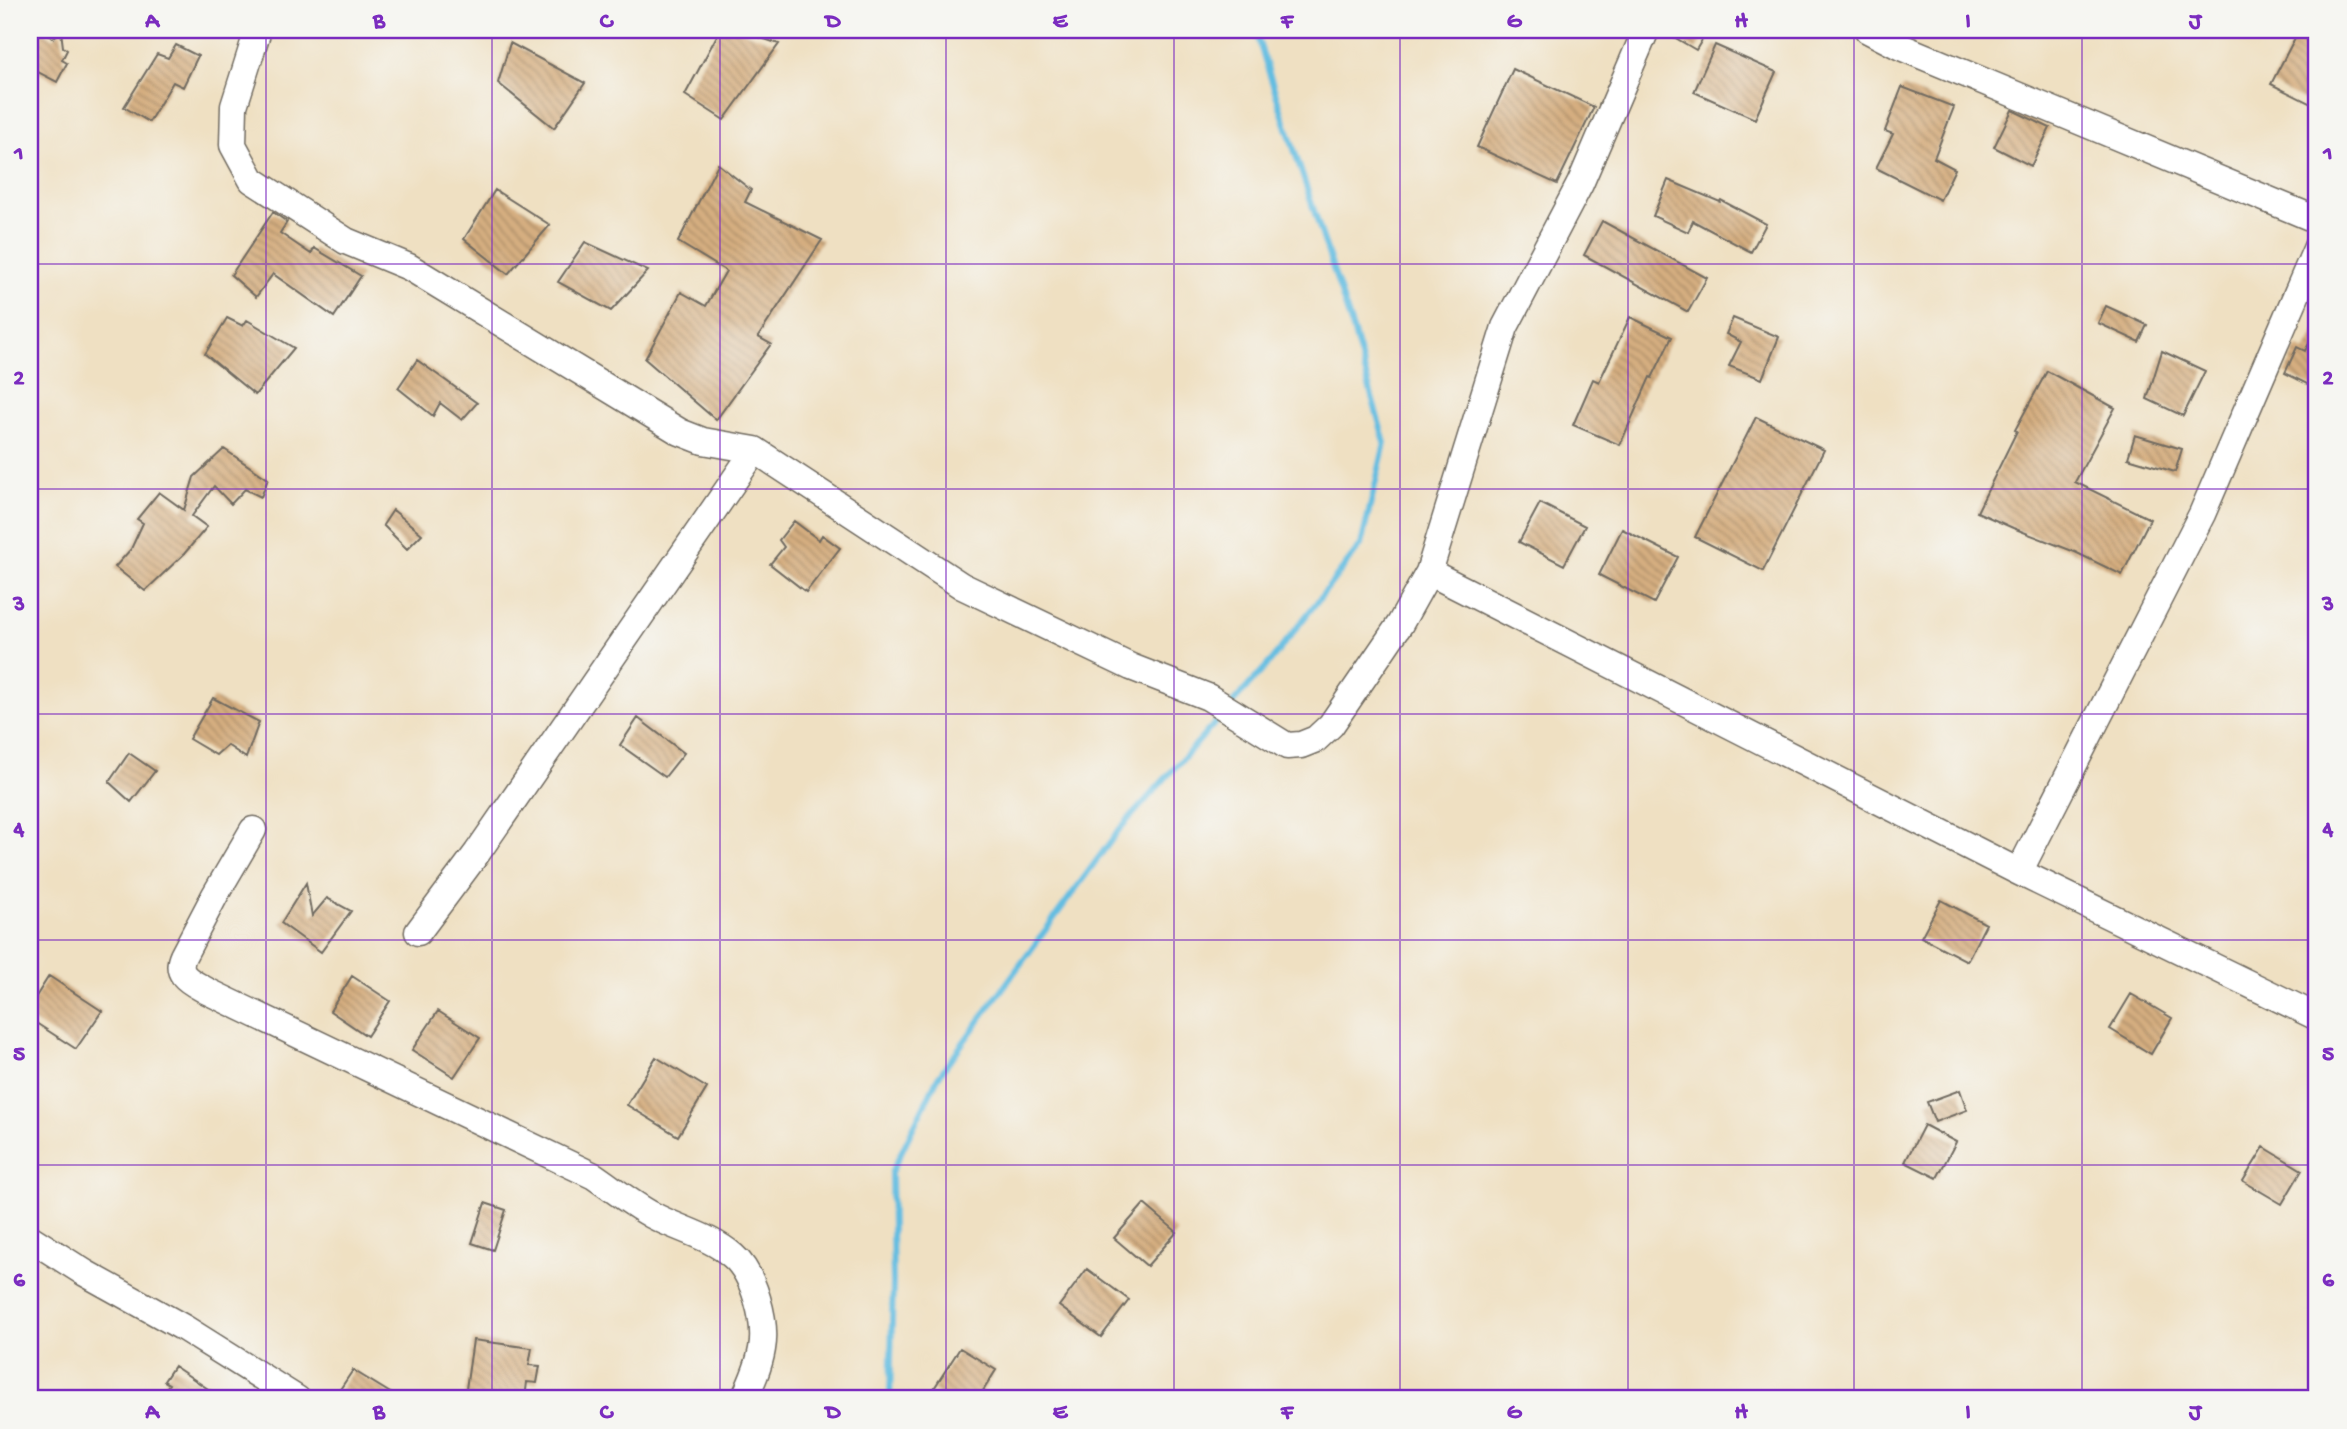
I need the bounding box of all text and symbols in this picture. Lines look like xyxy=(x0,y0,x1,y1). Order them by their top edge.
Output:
text: A xyxy=(144,9,160,36)
text: B xyxy=(372,9,386,36)
text: C xyxy=(600,9,615,36)
text: D xyxy=(824,9,842,36)
text: E xyxy=(1053,9,1069,36)
text: F xyxy=(1280,9,1295,36)
text: G xyxy=(1507,9,1523,36)
text: H xyxy=(1734,9,1748,36)
text: I xyxy=(1965,9,1971,36)
text: J xyxy=(2188,9,2203,36)
text: 1 xyxy=(13,141,24,168)
text: 1 xyxy=(2322,141,2333,168)
text: 2 xyxy=(13,366,25,393)
text: 2 xyxy=(2322,366,2334,393)
text: 3 xyxy=(12,592,25,619)
text: 3 xyxy=(2321,592,2334,619)
text: 4 xyxy=(13,817,25,844)
text: 4 xyxy=(2322,817,2334,844)
text: 5 xyxy=(13,1042,25,1069)
text: 5 xyxy=(2322,1042,2334,1069)
text: 6 xyxy=(13,1268,26,1295)
text: 6 xyxy=(2322,1268,2335,1295)
text: A xyxy=(144,1400,160,1427)
text: B xyxy=(372,1400,386,1427)
text: C xyxy=(600,1400,615,1427)
text: D xyxy=(824,1400,842,1427)
text: E xyxy=(1053,1400,1069,1427)
text: F xyxy=(1280,1400,1295,1427)
text: G xyxy=(1507,1400,1523,1427)
text: H xyxy=(1734,1400,1748,1427)
text: I xyxy=(1965,1400,1971,1427)
text: J xyxy=(2188,1400,2203,1427)

